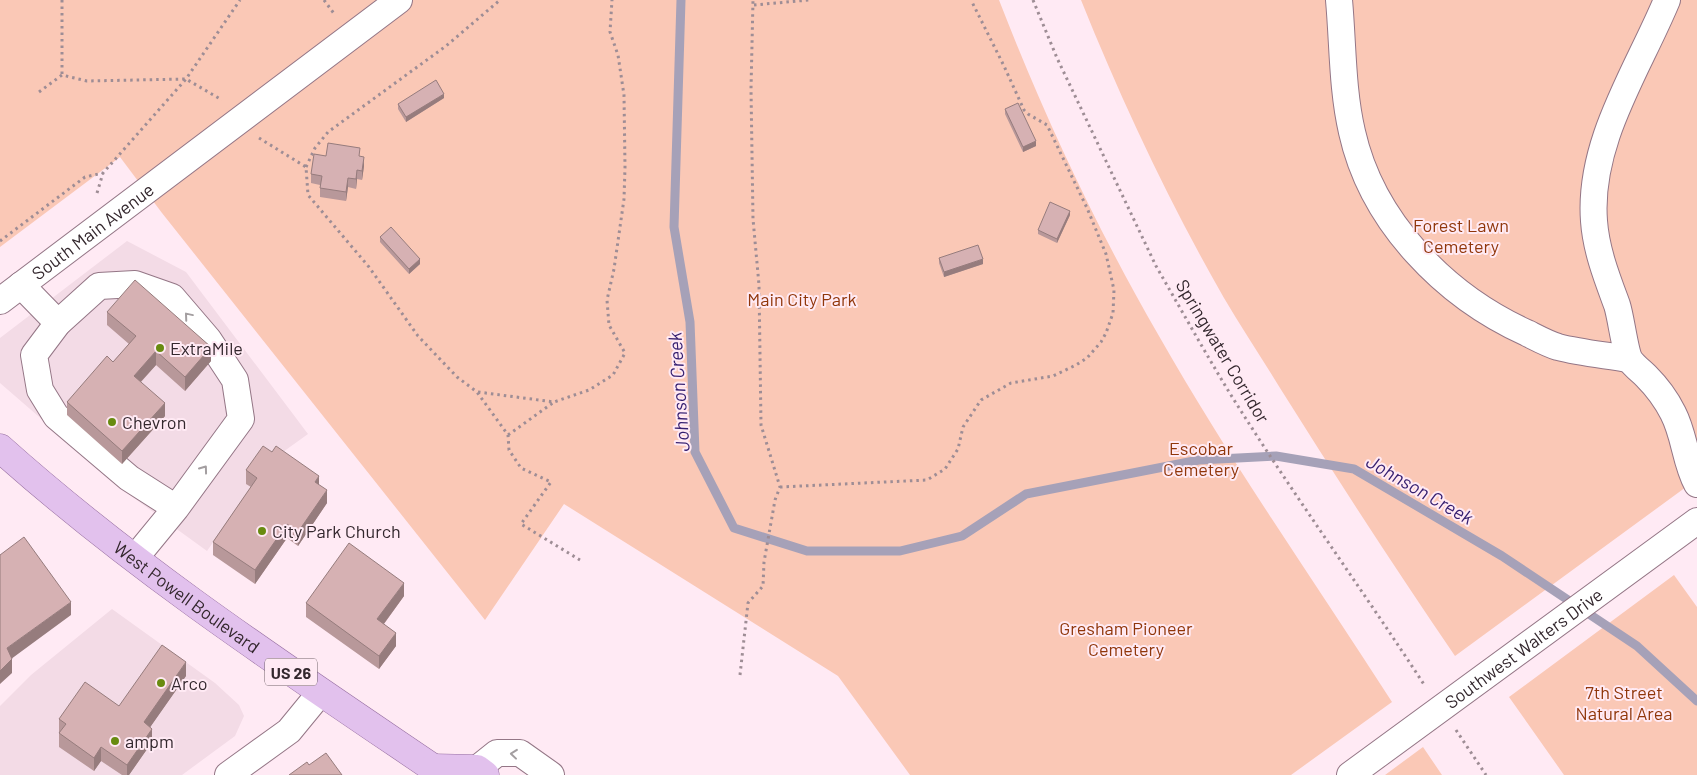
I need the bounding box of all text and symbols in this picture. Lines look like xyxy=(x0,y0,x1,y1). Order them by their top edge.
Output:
street label: South Main Avenue xyxy=(27,178,158,284)
park label: Forest Lawn Cemetery xyxy=(1413,214,1509,257)
street label: Springwater Corridor xyxy=(1171,275,1275,427)
park label: Main City Park xyxy=(747,288,857,310)
one-way arrow xyxy=(186,313,194,322)
water label: Johnson Creek xyxy=(662,331,694,453)
place label: ExtraMile xyxy=(170,337,243,359)
marker: ExtraMile xyxy=(154,342,166,354)
place label: Chevron xyxy=(122,411,186,433)
marker: Chevron xyxy=(106,416,118,428)
park label: Escobar Cemetery xyxy=(1163,437,1239,480)
water label: Johnson Creek xyxy=(1362,449,1478,529)
one-way arrow xyxy=(199,466,207,475)
place label: City Park Church xyxy=(272,520,401,542)
marker: City Park Church xyxy=(256,525,268,537)
street label: West Powell Boulevard xyxy=(110,536,264,657)
street label: Southwest Walters Drive xyxy=(1440,583,1607,713)
park label: Gresham Pioneer Cemetery xyxy=(1059,617,1193,660)
road number: US 26 xyxy=(265,659,317,686)
place label: Arco xyxy=(171,672,208,694)
marker: Arco xyxy=(155,677,167,689)
park label: 7th Street Natural Area xyxy=(1575,681,1673,724)
place label: ampm xyxy=(125,730,174,752)
marker: ampm xyxy=(109,735,121,747)
one-way arrow xyxy=(510,748,518,759)

